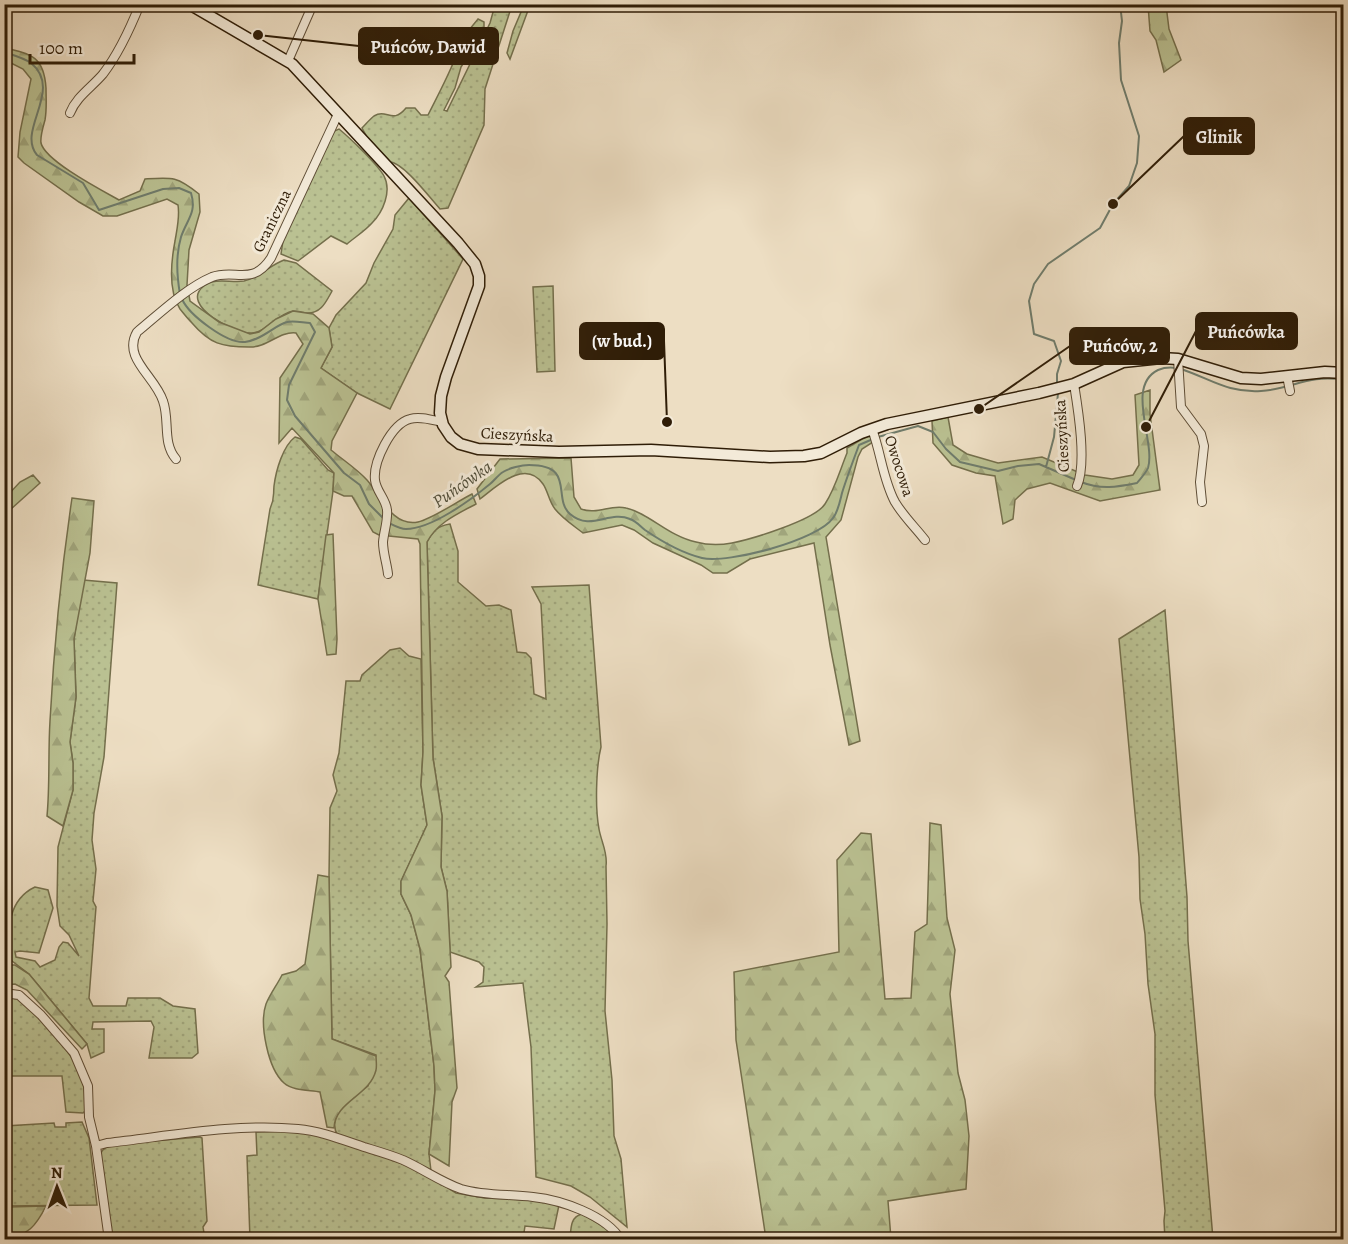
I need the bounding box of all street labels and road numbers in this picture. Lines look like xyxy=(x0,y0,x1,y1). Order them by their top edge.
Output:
street label: Graniczna xyxy=(247,185,297,256)
street label: Cieszyńska xyxy=(1049,399,1075,473)
street label: Cieszyńska xyxy=(480,422,554,448)
street label: Owocowa xyxy=(879,433,919,500)

